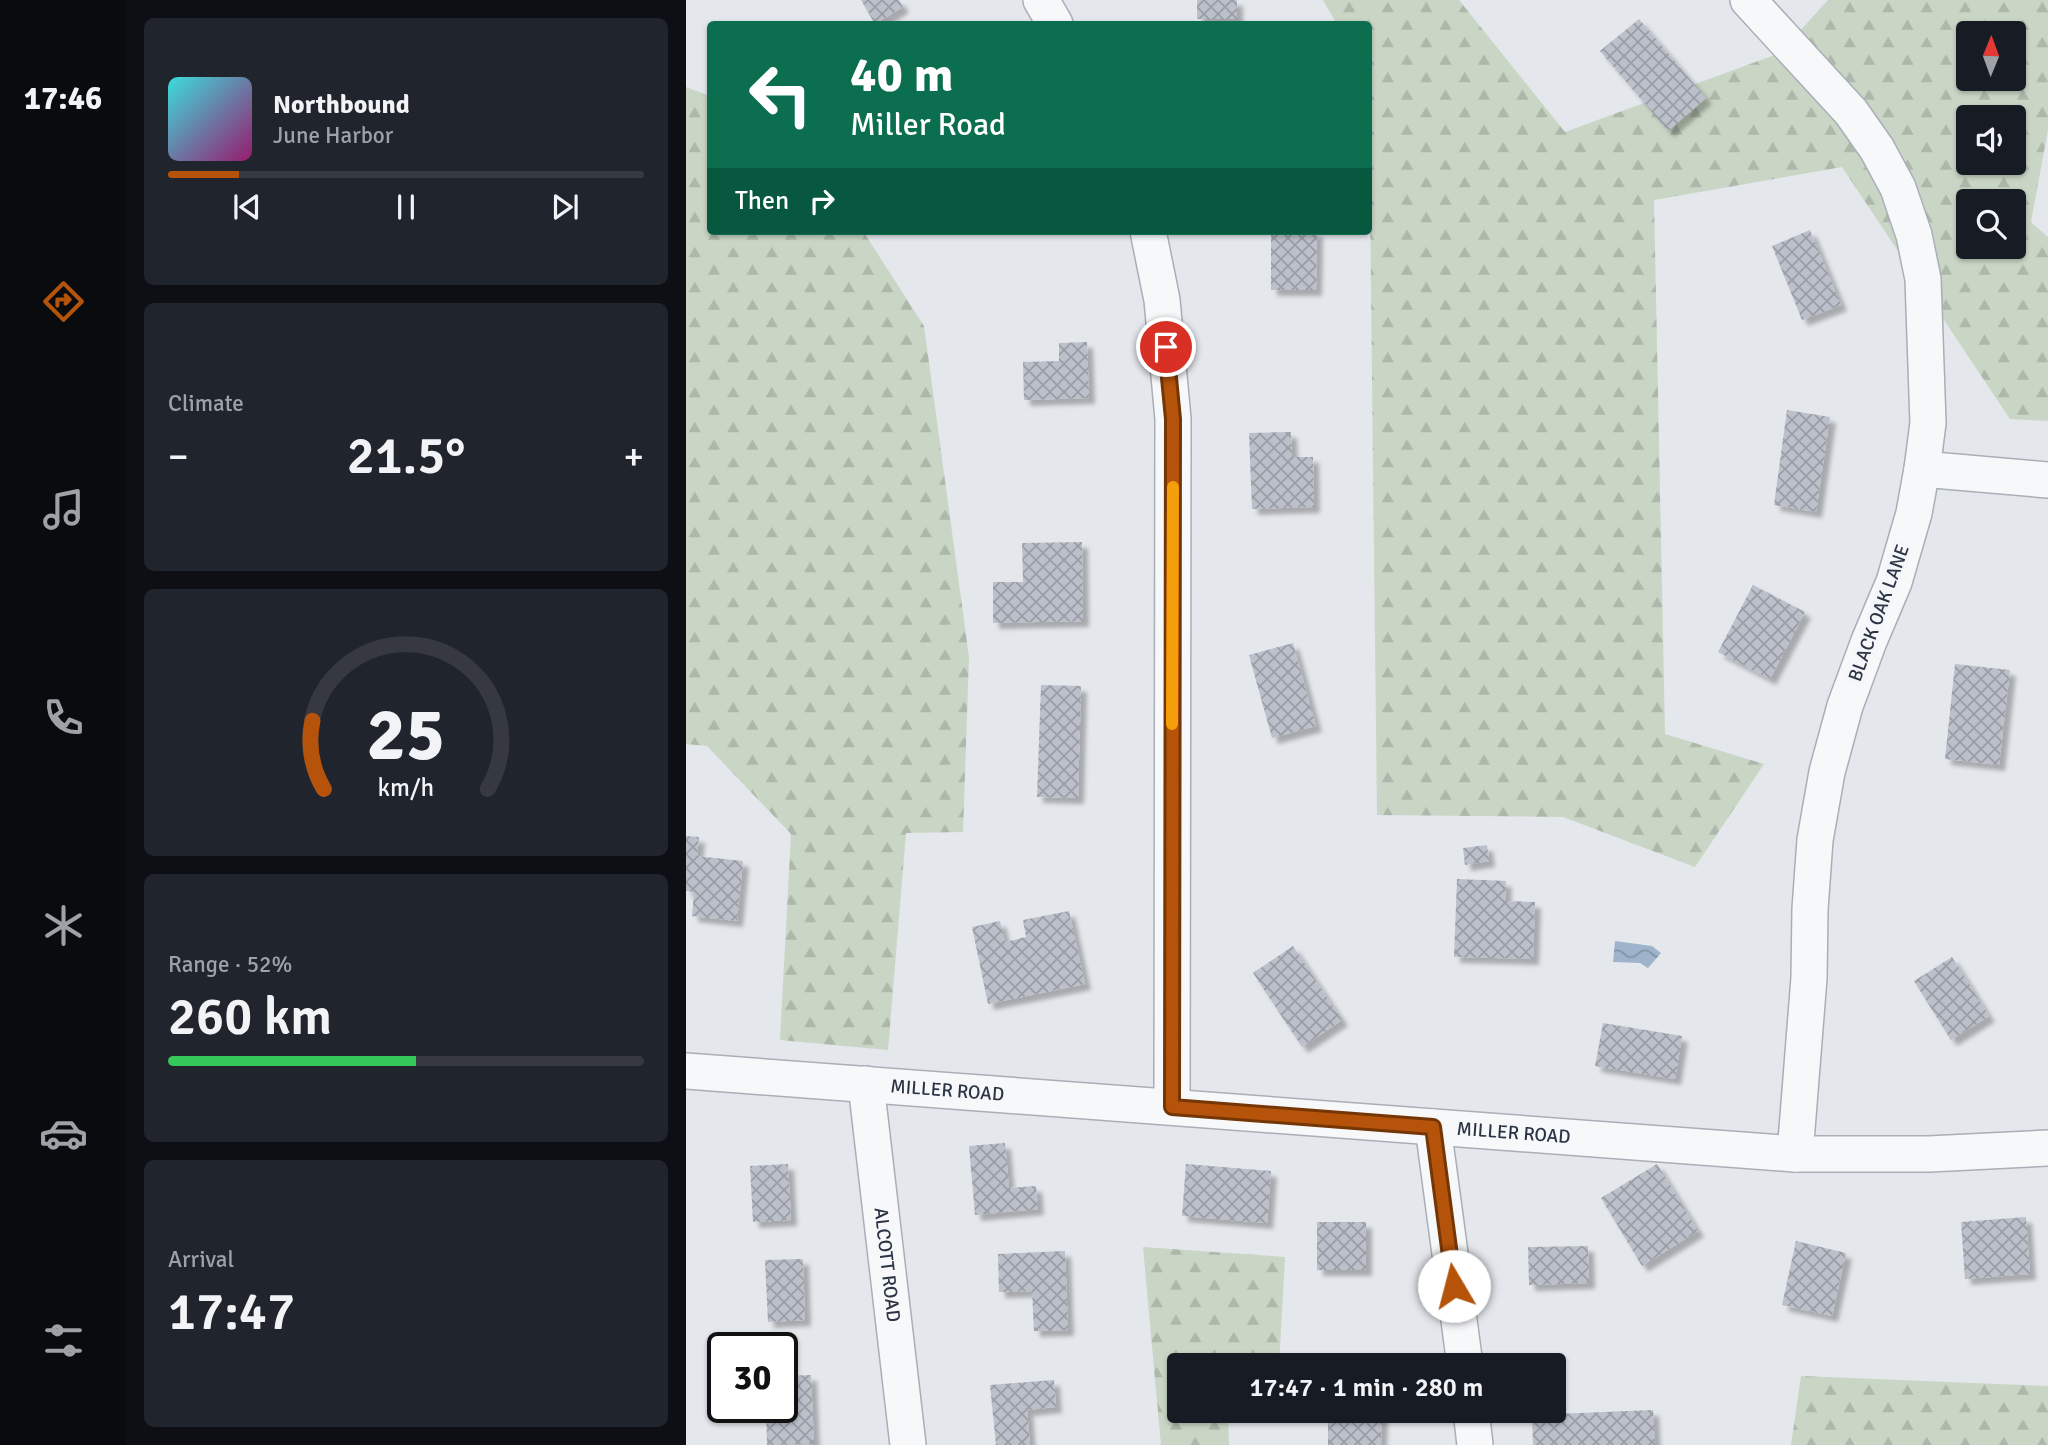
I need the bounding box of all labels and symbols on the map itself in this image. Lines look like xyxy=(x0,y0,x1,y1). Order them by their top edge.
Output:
north arrow xyxy=(1956,21,2026,91)
pin xyxy=(1136,317,1196,377)
street label: BLACK OAK LANE xyxy=(1843,541,1915,685)
street label: MILLER ROAD xyxy=(889,1074,1005,1107)
street label: MILLER ROAD xyxy=(1456,1117,1571,1149)
street label: ALCOTT ROAD xyxy=(868,1206,906,1323)
position arrow xyxy=(1417,1249,1491,1323)
speed limit sign: 30 xyxy=(707,1332,798,1423)

